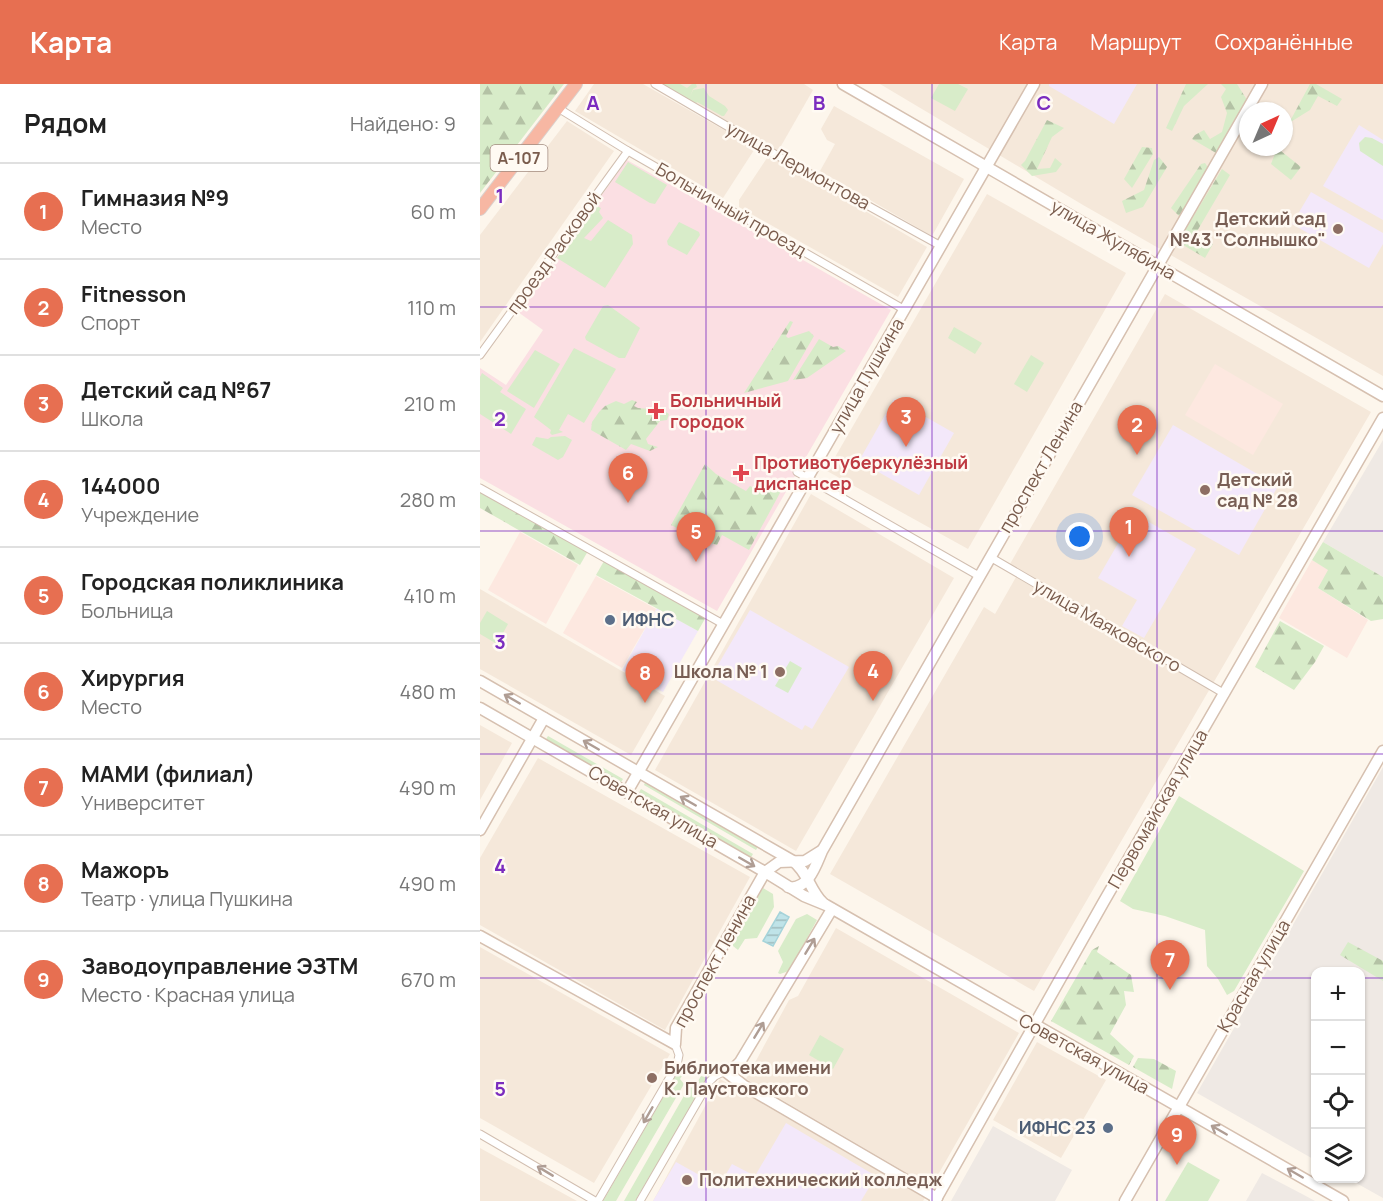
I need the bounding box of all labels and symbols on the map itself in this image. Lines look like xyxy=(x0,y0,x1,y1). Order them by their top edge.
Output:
text: A xyxy=(586,89,600,116)
text: B xyxy=(813,89,826,116)
text: C xyxy=(1037,89,1051,116)
north arrow xyxy=(1239,102,1293,156)
street label: улица Лермонтова xyxy=(722,116,875,215)
road number: А-107 xyxy=(490,145,548,171)
street label: Больничный проезд xyxy=(652,156,811,262)
text: 1 xyxy=(496,182,504,209)
street label: проезд Расковой xyxy=(501,186,606,319)
street label: улица Жулябина xyxy=(1047,194,1180,285)
place label: Детский сад №43 "Солнышко" xyxy=(1170,206,1326,251)
marker: Детский сад №43 "Солнышко" xyxy=(1331,222,1345,236)
street label: улица Пушкина xyxy=(823,313,909,438)
place label: Больничный городок xyxy=(670,388,781,433)
street label: проспект Ленина xyxy=(993,396,1088,537)
pin: 3 xyxy=(886,398,926,447)
marker: Больничный городок xyxy=(647,402,665,420)
text: 2 xyxy=(494,405,506,432)
pin: 2 xyxy=(1118,406,1156,455)
place label: Противотуберкулёзный диспансер xyxy=(754,450,968,495)
pin: 6 xyxy=(608,454,648,503)
marker: Противотуберкулёзный диспансер xyxy=(732,464,750,482)
place label: Детский сад № 28 xyxy=(1217,467,1298,512)
marker: Детский сад № 28 xyxy=(1198,483,1212,497)
pin: 1 xyxy=(1110,508,1148,557)
pin: 5 xyxy=(676,512,716,562)
your location xyxy=(1065,522,1094,551)
street label: улица Маяковского xyxy=(1029,573,1186,677)
place label: ИФНС xyxy=(622,607,675,631)
marker: ИФНС xyxy=(603,613,617,627)
text: 3 xyxy=(494,628,506,655)
pin: 4 xyxy=(854,652,892,701)
pin: 8 xyxy=(626,654,664,703)
place label: Школа № 1 xyxy=(674,659,768,683)
marker: Школа № 1 xyxy=(773,665,787,679)
one-way arrow xyxy=(504,693,521,705)
street label: Первомайская улица xyxy=(1102,725,1212,892)
one-way arrow xyxy=(583,739,601,750)
street label: Советская улица xyxy=(584,759,723,853)
one-way arrow xyxy=(680,794,697,806)
text: 4 xyxy=(494,852,506,879)
one-way arrow xyxy=(738,856,755,868)
street label: проспект Ленина xyxy=(668,890,761,1031)
street label: Красная улица xyxy=(1211,915,1295,1036)
one-way arrow xyxy=(804,938,816,955)
pin: 7 xyxy=(1150,940,1190,990)
street label: Советская улица xyxy=(1015,1007,1154,1099)
one-way arrow xyxy=(754,1022,766,1039)
place label: Библиотека имени К. Паустовского xyxy=(664,1055,831,1100)
marker: Библиотека имени К. Паустовского xyxy=(645,1071,659,1085)
text: 5 xyxy=(494,1075,506,1102)
one-way arrow xyxy=(641,1106,653,1123)
place label: ИФНС 23 xyxy=(1019,1115,1096,1139)
pin: 9 xyxy=(1158,1116,1196,1165)
marker: ИФНС 23 xyxy=(1101,1121,1115,1135)
one-way arrow xyxy=(1211,1124,1228,1136)
one-way arrow xyxy=(537,1165,554,1177)
place label: Политехнический колледж xyxy=(699,1167,943,1191)
one-way arrow xyxy=(1287,1167,1304,1179)
marker: Политехнический колледж xyxy=(680,1173,694,1187)

